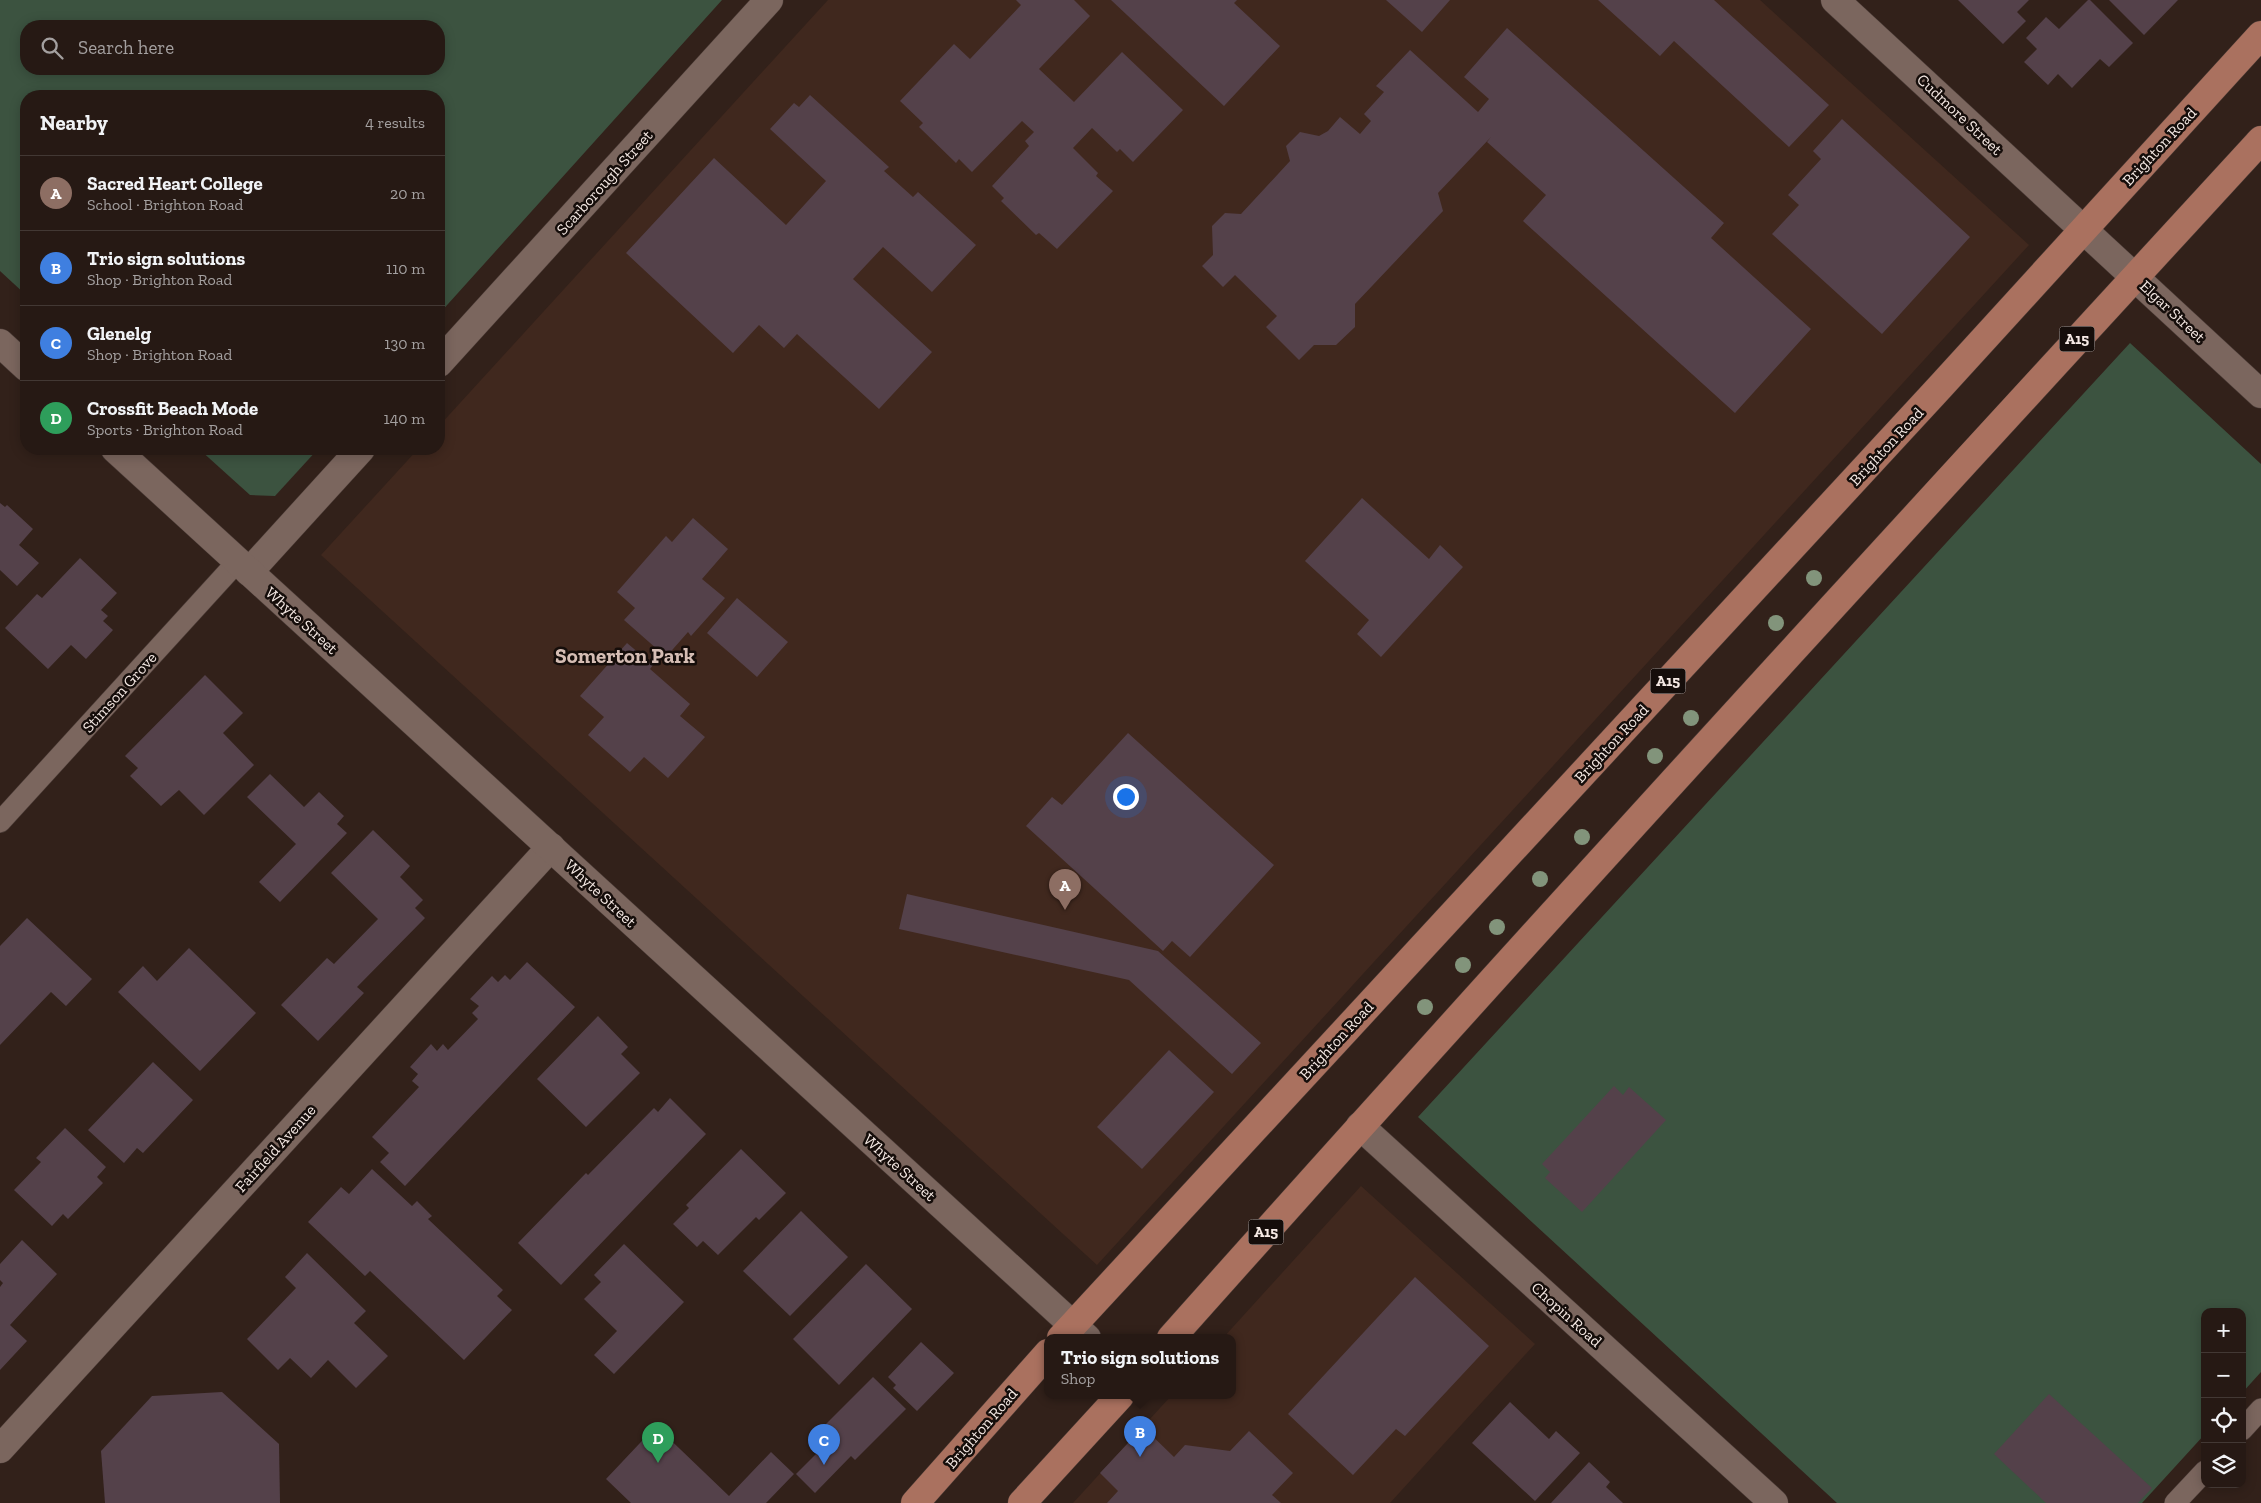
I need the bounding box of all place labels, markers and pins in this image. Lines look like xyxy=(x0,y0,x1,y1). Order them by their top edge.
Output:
pin: A xyxy=(1049,869,1081,910)
pin: B xyxy=(1124,1416,1156,1457)
pin: D xyxy=(642,1422,674,1463)
pin: C xyxy=(808,1424,840,1465)

